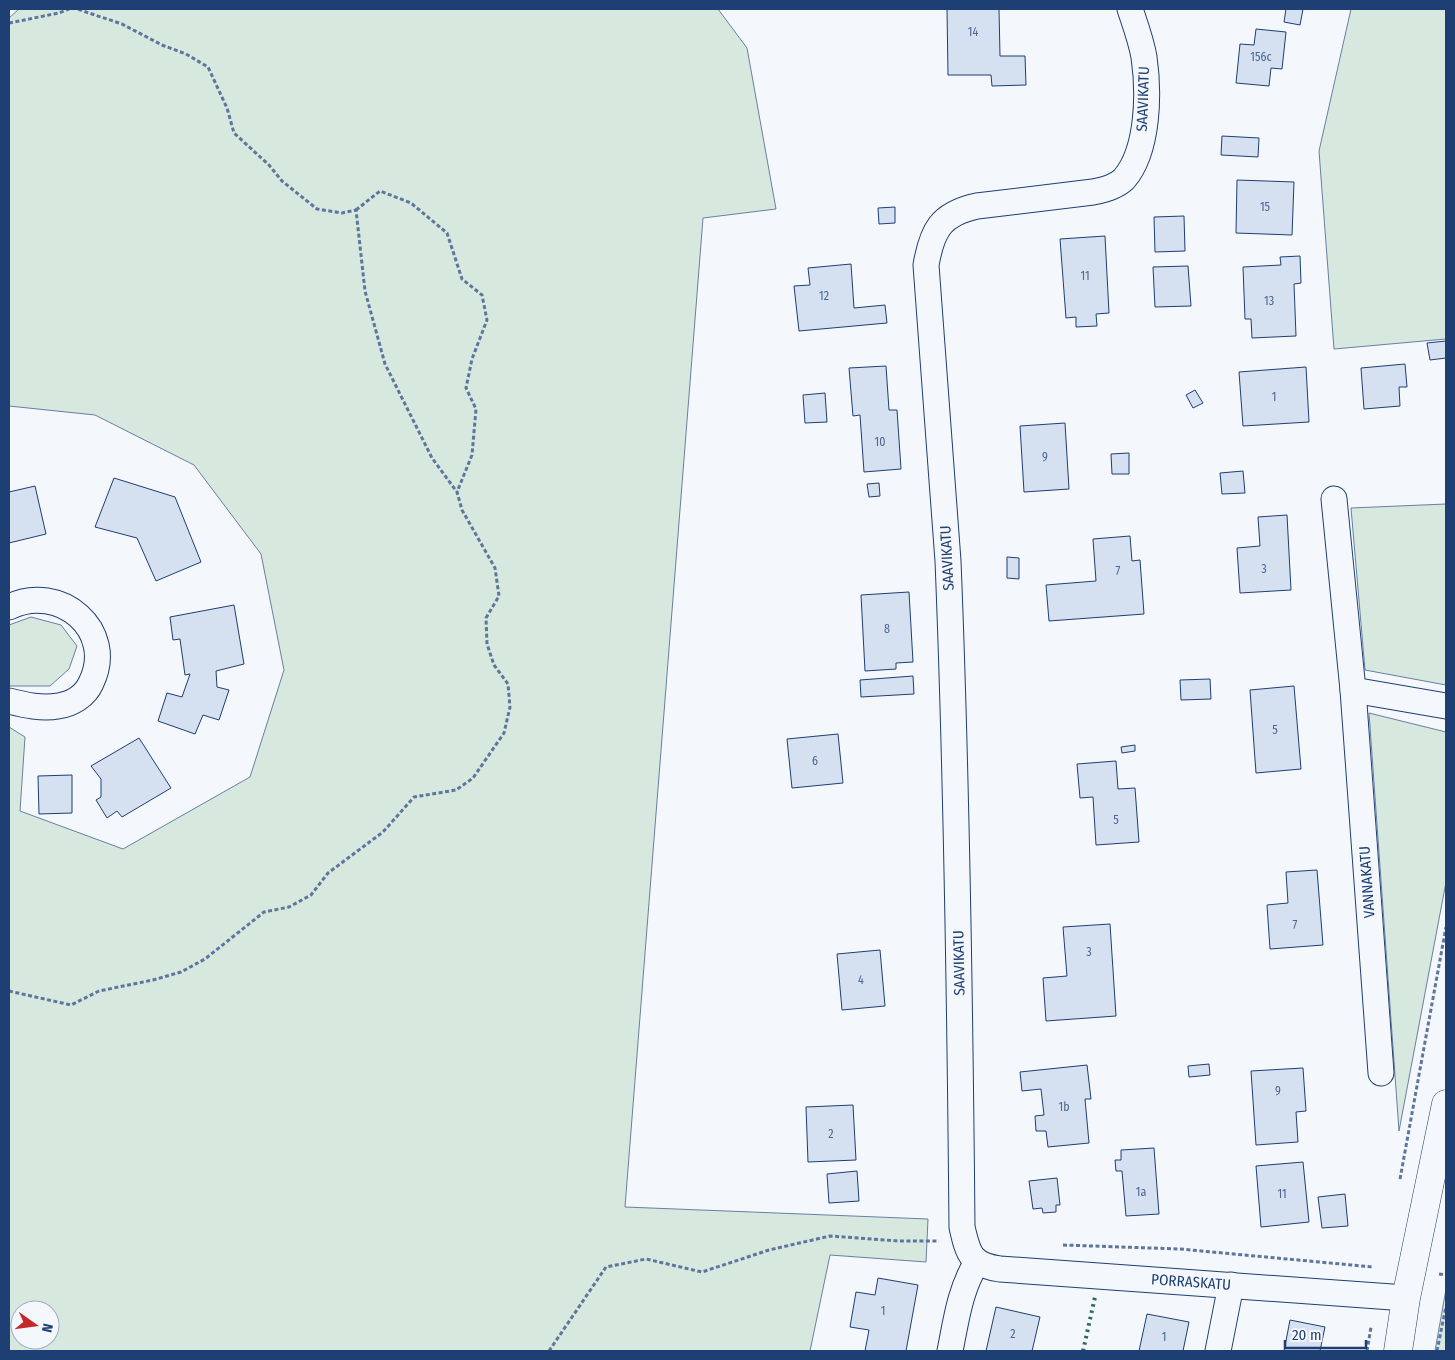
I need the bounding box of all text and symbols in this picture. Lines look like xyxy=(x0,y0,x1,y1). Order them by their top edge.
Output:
house number: 14 xyxy=(968,25,978,39)
house number: 156c xyxy=(1250,50,1272,64)
street label: SAAVIKATU xyxy=(1133,66,1153,132)
house number: 15 xyxy=(1260,200,1271,214)
house number: 11 xyxy=(1080,269,1090,283)
house number: 12 xyxy=(819,289,829,303)
house number: 13 xyxy=(1264,294,1274,308)
house number: 1 xyxy=(1272,390,1276,404)
house number: 10 xyxy=(875,435,885,449)
house number: 9 xyxy=(1042,450,1048,464)
street label: SAAVIKATU xyxy=(936,525,958,591)
house number: 3 xyxy=(1261,562,1267,576)
house number: 7 xyxy=(1116,564,1121,578)
house number: 8 xyxy=(884,622,890,636)
house number: 5 xyxy=(1272,723,1278,737)
house number: 6 xyxy=(812,754,818,768)
house number: 5 xyxy=(1113,813,1119,827)
street label: VANNAKATU xyxy=(1356,845,1378,919)
house number: 7 xyxy=(1293,918,1298,932)
street label: SAAVIKATU xyxy=(949,930,969,996)
house number: 3 xyxy=(1086,945,1092,959)
house number: 4 xyxy=(858,973,864,987)
house number: 9 xyxy=(1275,1084,1281,1098)
house number: 1b xyxy=(1058,1100,1070,1114)
house number: 2 xyxy=(828,1127,834,1141)
house number: 1a xyxy=(1136,1185,1146,1199)
house number: 11 xyxy=(1277,1187,1287,1201)
street label: PORRASKATU xyxy=(1151,1270,1231,1294)
north arrow xyxy=(10,1300,60,1350)
house number: 1 xyxy=(881,1304,885,1318)
scale bar xyxy=(1285,1318,1366,1350)
text: N xyxy=(38,1322,56,1334)
text: 20 m xyxy=(1292,1326,1322,1344)
house number: 2 xyxy=(1010,1327,1016,1341)
house number: 1 xyxy=(1162,1330,1166,1344)

